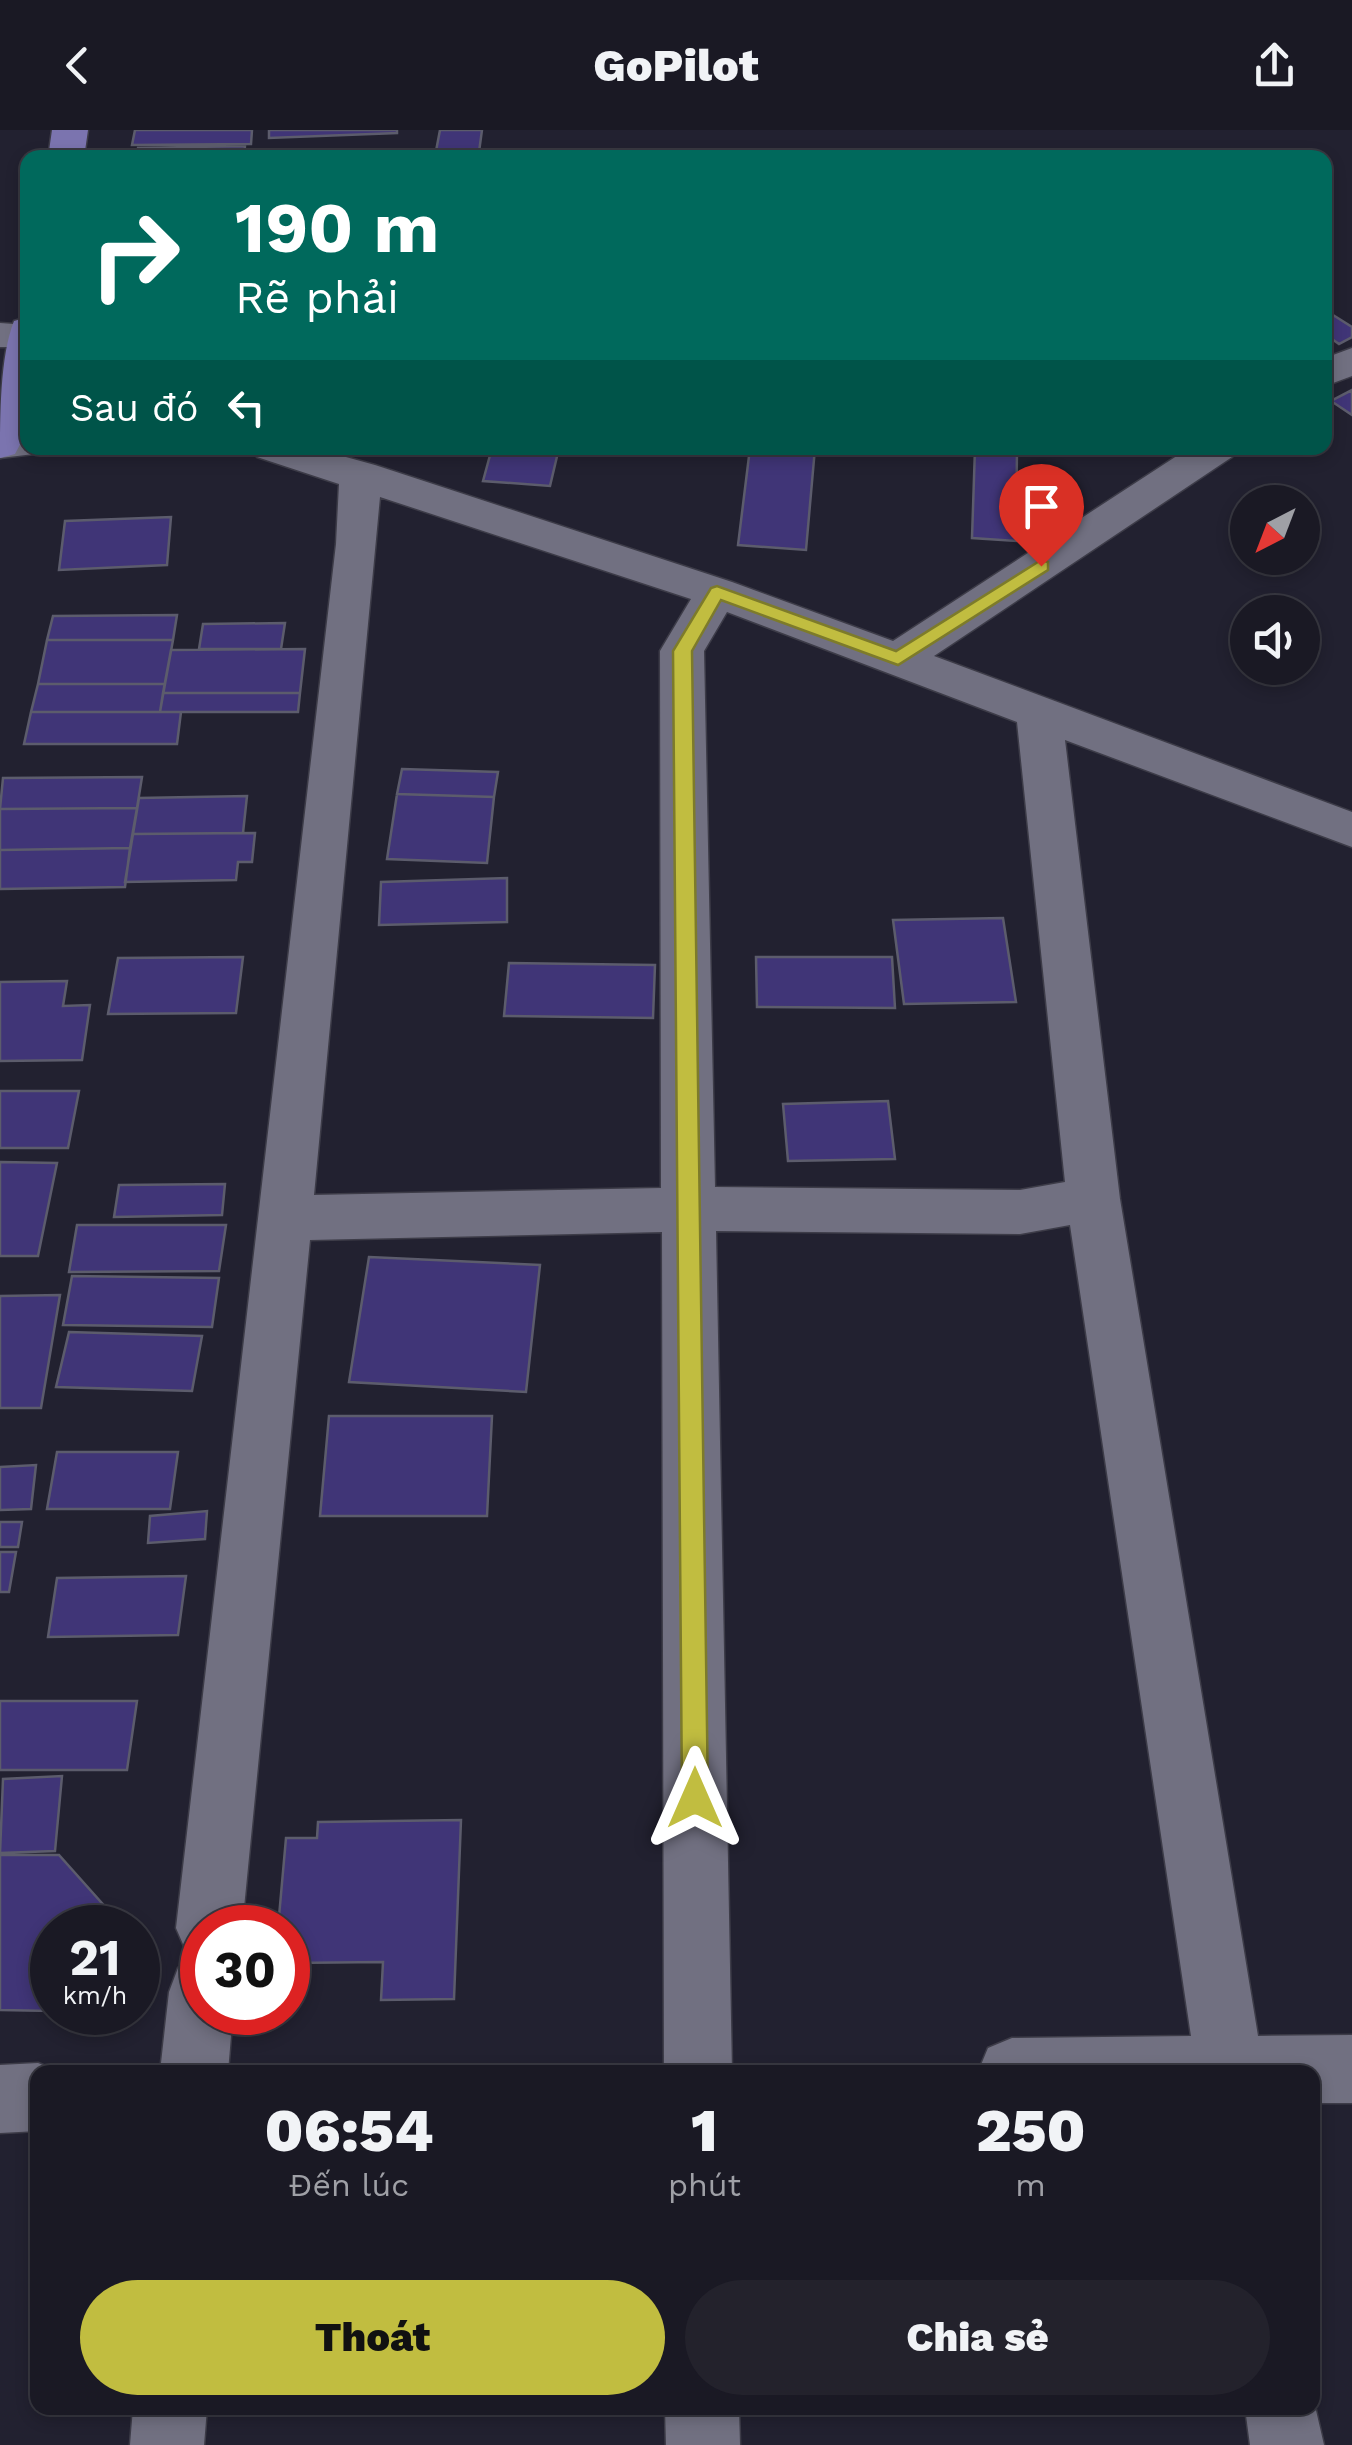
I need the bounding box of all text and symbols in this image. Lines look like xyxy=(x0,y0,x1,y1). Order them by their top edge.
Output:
icon: back xyxy=(50,38,105,93)
icon: share xyxy=(1247,38,1302,93)
text: GoPilot xyxy=(593,39,759,92)
text: 190 m xyxy=(235,187,439,269)
icon: right xyxy=(70,190,200,320)
text: Rẽ phải xyxy=(235,271,399,324)
icon: left xyxy=(219,380,274,435)
text: Sau đó xyxy=(70,386,199,430)
pin xyxy=(999,464,1084,567)
icon: arrive xyxy=(1014,479,1069,534)
north arrow xyxy=(1230,485,1320,575)
map controls xyxy=(1230,485,1320,685)
button: sound xyxy=(1230,595,1320,685)
position arrow xyxy=(643,1746,747,1850)
speed limit sign: 30 xyxy=(180,1905,310,2035)
text: 21 xyxy=(69,1928,121,1987)
text: km/h xyxy=(63,1981,127,2010)
text: 06:54 xyxy=(264,2095,433,2166)
text: 1 xyxy=(691,2095,718,2166)
text: 250 xyxy=(975,2095,1086,2166)
text: Đến lúc xyxy=(289,2166,409,2204)
text: phút xyxy=(668,2166,741,2204)
text: m xyxy=(1015,2166,1046,2204)
button: Thoát xyxy=(80,2280,665,2395)
button: Chia sẻ xyxy=(685,2280,1270,2395)

